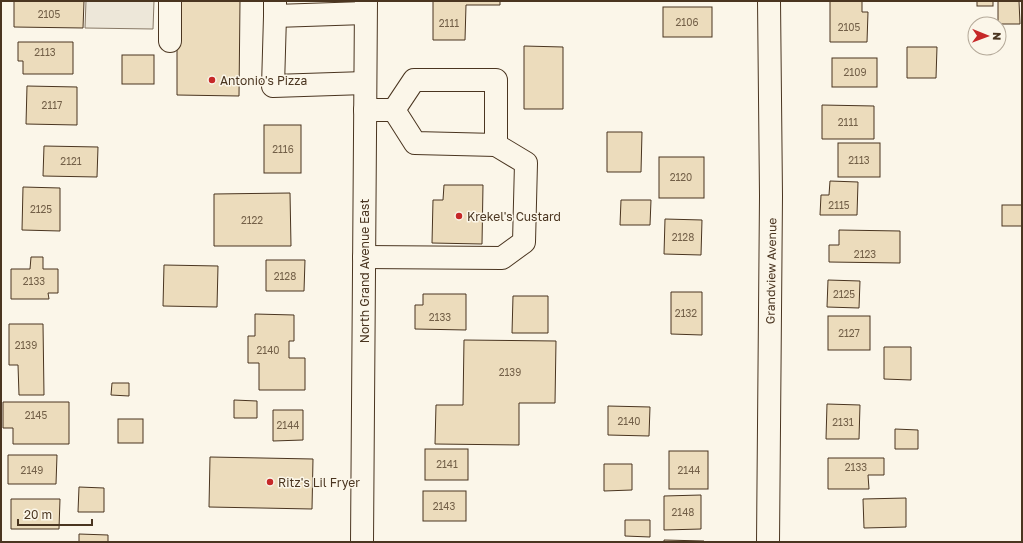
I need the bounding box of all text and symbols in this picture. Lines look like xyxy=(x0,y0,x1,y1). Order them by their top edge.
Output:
house number: 2105 xyxy=(38,8,61,20)
house number: 2106 xyxy=(676,16,698,28)
north arrow xyxy=(967,16,1007,56)
house number: 2111 xyxy=(439,17,459,29)
house number: 2105 xyxy=(838,21,861,33)
text: N xyxy=(991,32,1004,40)
house number: 2113 xyxy=(34,46,56,58)
house number: 2109 xyxy=(844,66,866,78)
place label: Antonio's Pizza xyxy=(220,73,307,88)
marker: Antonio's Pizza xyxy=(207,75,217,85)
house number: 2117 xyxy=(42,99,62,111)
house number: 2111 xyxy=(838,116,858,128)
house number: 2116 xyxy=(272,143,294,155)
house number: 2113 xyxy=(848,154,870,166)
house number: 2121 xyxy=(60,155,82,167)
house number: 2120 xyxy=(670,171,692,183)
street label: North Grand Avenue East xyxy=(357,199,372,343)
house number: 2115 xyxy=(828,199,850,211)
house number: 2125 xyxy=(30,203,52,215)
place label: Krekel's Custard xyxy=(467,209,561,224)
marker: Krekel's Custard xyxy=(454,211,464,221)
house number: 2122 xyxy=(241,214,263,226)
street label: Grandview Avenue xyxy=(763,218,779,324)
house number: 2128 xyxy=(672,231,694,243)
house number: 2123 xyxy=(854,248,876,260)
house number: 2128 xyxy=(274,270,296,282)
house number: 2133 xyxy=(23,275,45,287)
house number: 2125 xyxy=(833,288,855,300)
house number: 2132 xyxy=(675,307,697,319)
house number: 2133 xyxy=(429,311,451,323)
house number: 2127 xyxy=(838,327,860,339)
house number: 2139 xyxy=(15,339,37,351)
house number: 2140 xyxy=(257,344,279,356)
house number: 2139 xyxy=(499,366,521,378)
house number: 2145 xyxy=(25,409,47,421)
house number: 2140 xyxy=(618,415,640,427)
house number: 2131 xyxy=(832,416,854,428)
house number: 2144 xyxy=(277,419,299,431)
house number: 2141 xyxy=(436,458,458,470)
house number: 2133 xyxy=(845,461,867,473)
house number: 2149 xyxy=(21,464,43,476)
house number: 2144 xyxy=(678,464,700,476)
place label: Ritz's Lil Fryer xyxy=(278,475,360,490)
marker: Ritz's Lil Fryer xyxy=(265,477,275,487)
house number: 2143 xyxy=(433,500,455,512)
scale bar xyxy=(18,501,92,527)
house number: 2148 xyxy=(672,506,694,518)
text: 20 m xyxy=(24,507,52,522)

